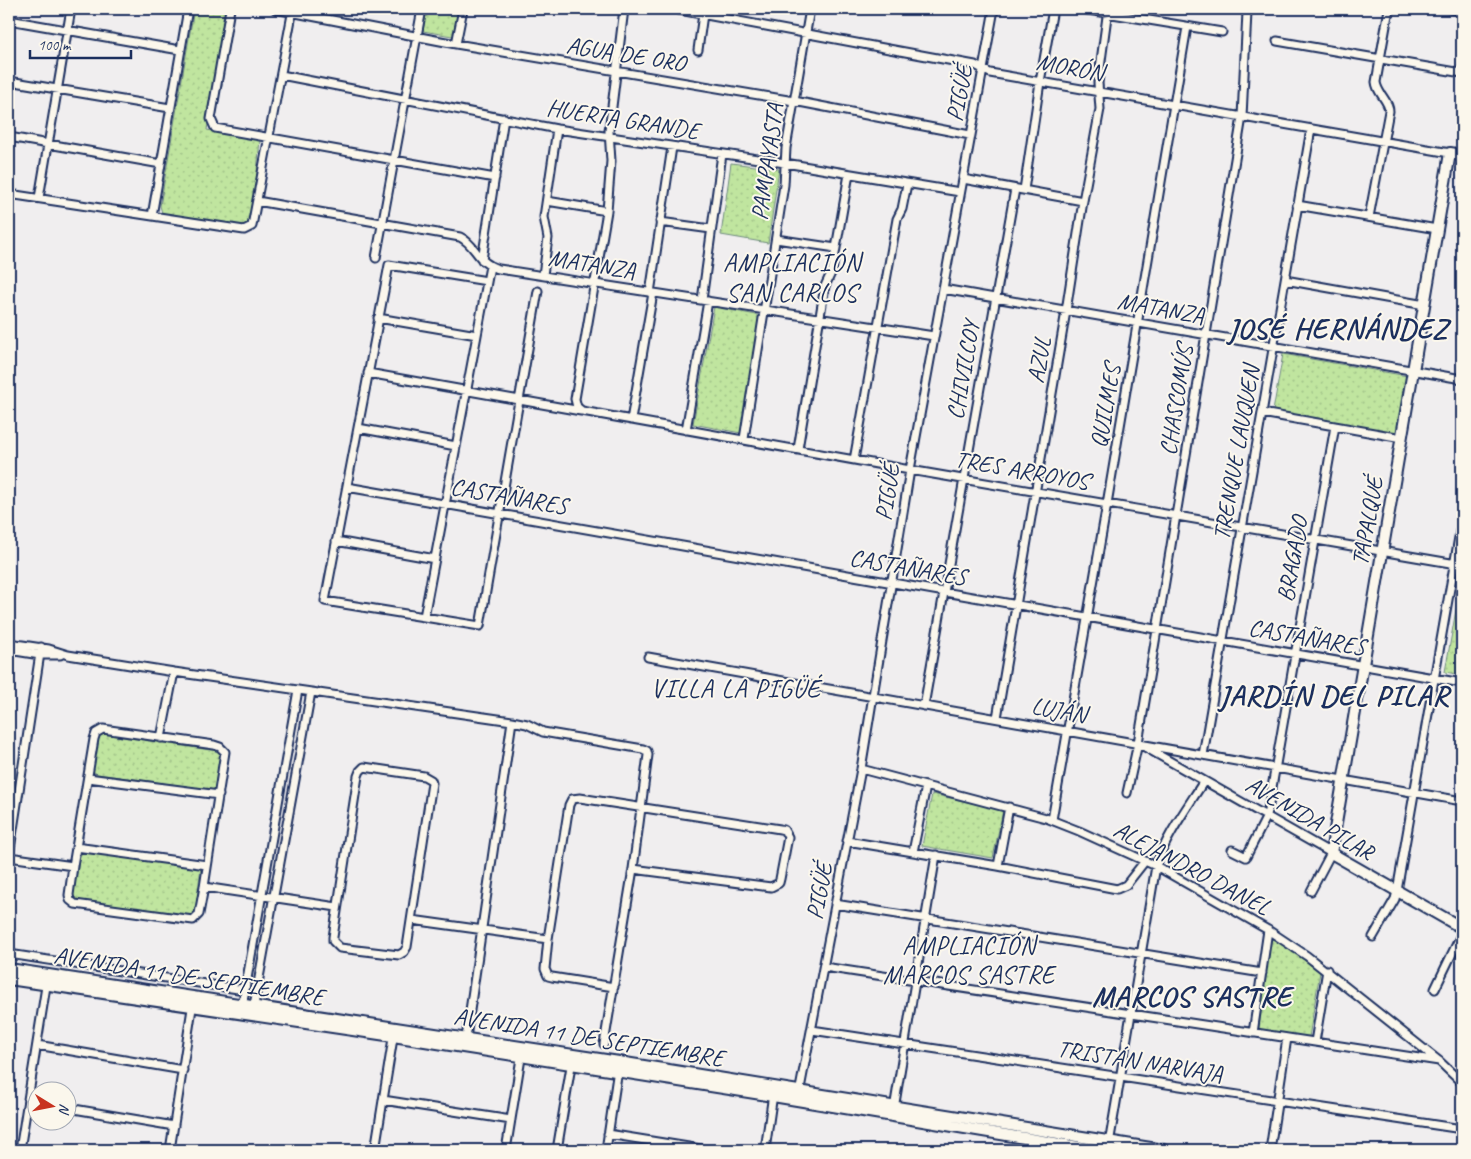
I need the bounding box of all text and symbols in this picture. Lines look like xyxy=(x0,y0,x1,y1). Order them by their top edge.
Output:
scale bar xyxy=(30,28,131,60)
street label: AGUA DE ORO xyxy=(564,30,691,79)
text: 100 m xyxy=(38,36,72,55)
street label: MORÓN xyxy=(1034,46,1109,88)
street label: PIGÜÉ xyxy=(939,59,980,124)
street label: HUERTA GRANDE xyxy=(545,92,704,146)
street label: PAMPAYASTA xyxy=(744,101,790,222)
street label: MATANZA xyxy=(546,242,638,286)
district label: AMPLIACIÓN SAN CARLOS xyxy=(723,246,865,309)
street label: MATANZA xyxy=(1115,286,1208,331)
district label: JOSÉ HERNÁNDEZ xyxy=(1226,310,1452,347)
street label: CHIVILCOY xyxy=(940,315,987,422)
street label: AZUL xyxy=(1020,334,1058,385)
street label: CHASCOMÚS xyxy=(1152,338,1200,457)
street label: QUILMES xyxy=(1083,358,1128,450)
street label: TRENQUE LAUQUEN xyxy=(1206,360,1267,542)
street label: TRES ARROYOS xyxy=(953,443,1095,497)
street label: PIGÜÉ xyxy=(868,459,907,523)
street label: CASTAÑARES xyxy=(448,471,573,522)
street label: TAPALQUÉ xyxy=(1344,471,1390,568)
street label: BRAGADO xyxy=(1270,511,1315,604)
street label: CASTAÑARES xyxy=(847,542,972,593)
street label: CASTAÑARES xyxy=(1246,612,1371,663)
district label: VILLA LA PIGÜÉ xyxy=(651,672,823,705)
district label: JARDÍN DEL PILAR xyxy=(1217,677,1452,714)
street label: LUJÁN xyxy=(1029,690,1092,730)
street label: AVENIDA PILAR xyxy=(1240,769,1381,868)
street label: ALEJANDRO DANEL xyxy=(1109,814,1276,922)
street label: PIGÜÉ xyxy=(799,857,840,922)
district label: AMPLIACIÓN MARCOS SASTRE xyxy=(883,930,1057,991)
street label: AVENIDA 11 DE SEPTIEMBRE xyxy=(52,940,329,1013)
district label: MARCOS SASTRE xyxy=(1092,978,1296,1015)
street label: AVENIDA 11 DE SEPTIEMBRE xyxy=(452,1001,729,1074)
street label: TRISTÁN NARVAJA xyxy=(1055,1033,1226,1089)
north arrow xyxy=(28,1082,78,1132)
text: N xyxy=(55,1102,73,1116)

